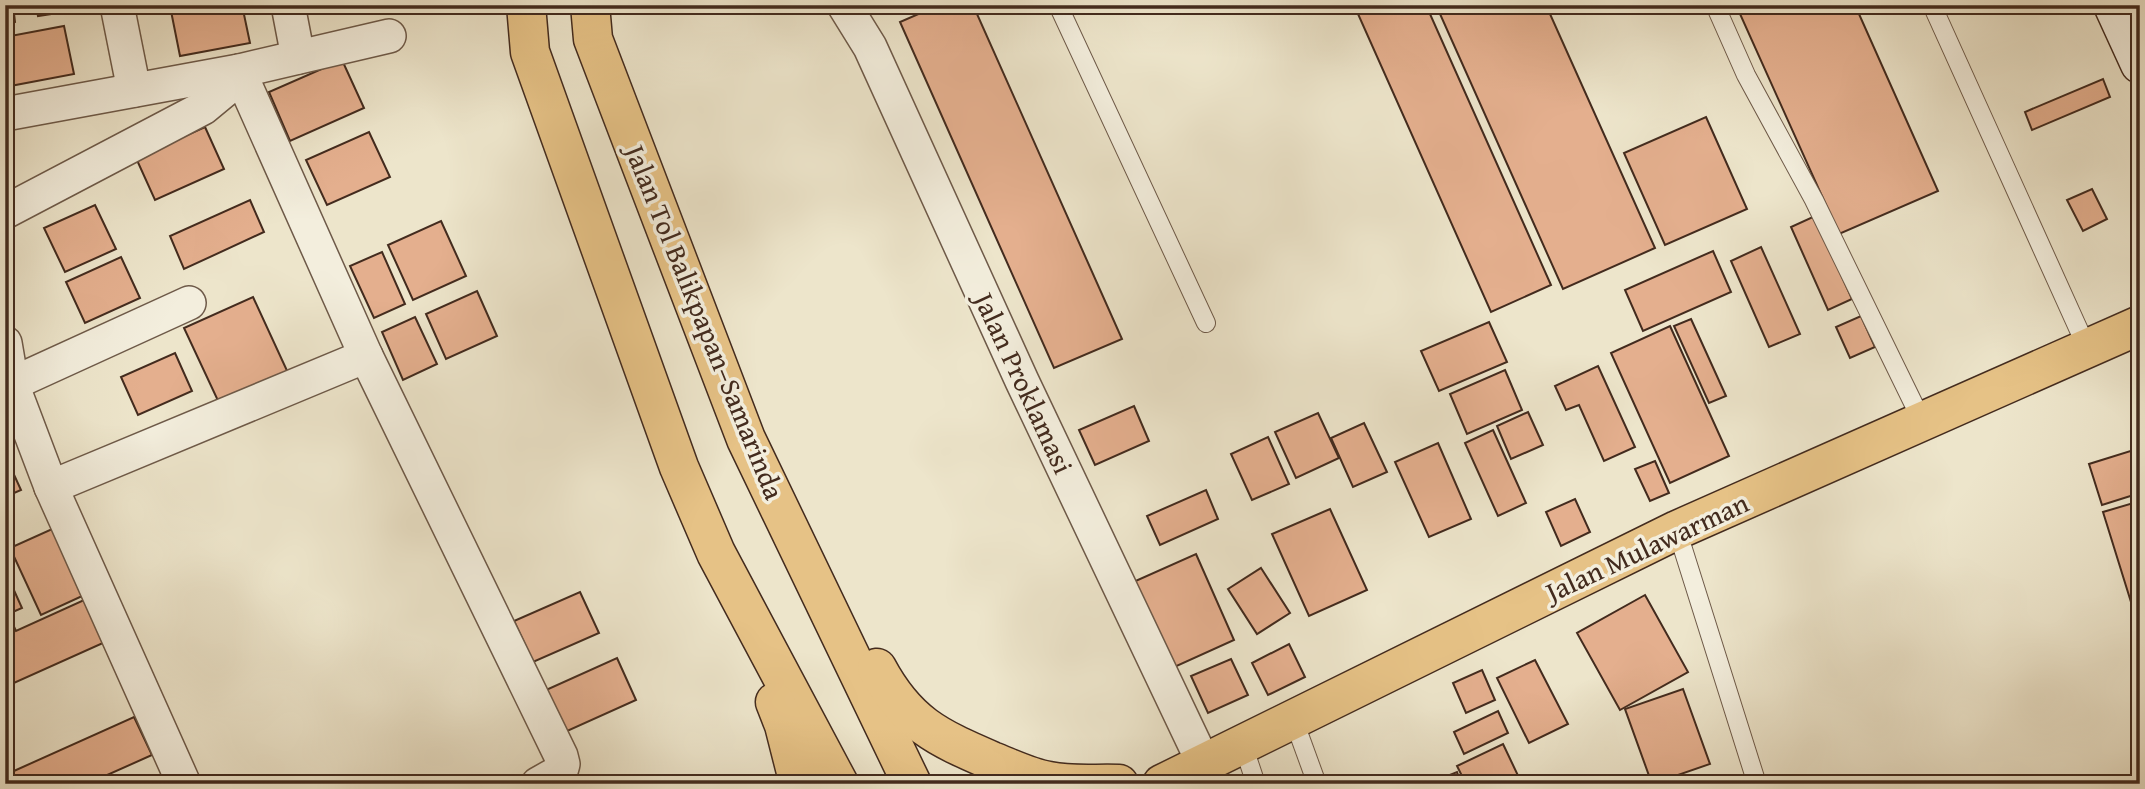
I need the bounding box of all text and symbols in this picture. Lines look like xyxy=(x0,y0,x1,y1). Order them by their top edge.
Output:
street label: Jalan Tol Balikpapan–Samarinda xyxy=(614,136,796,506)
street label: Jalan Proklamasi xyxy=(963,283,1084,480)
street label: Jalan Mulawarman xyxy=(1536,481,1755,613)

